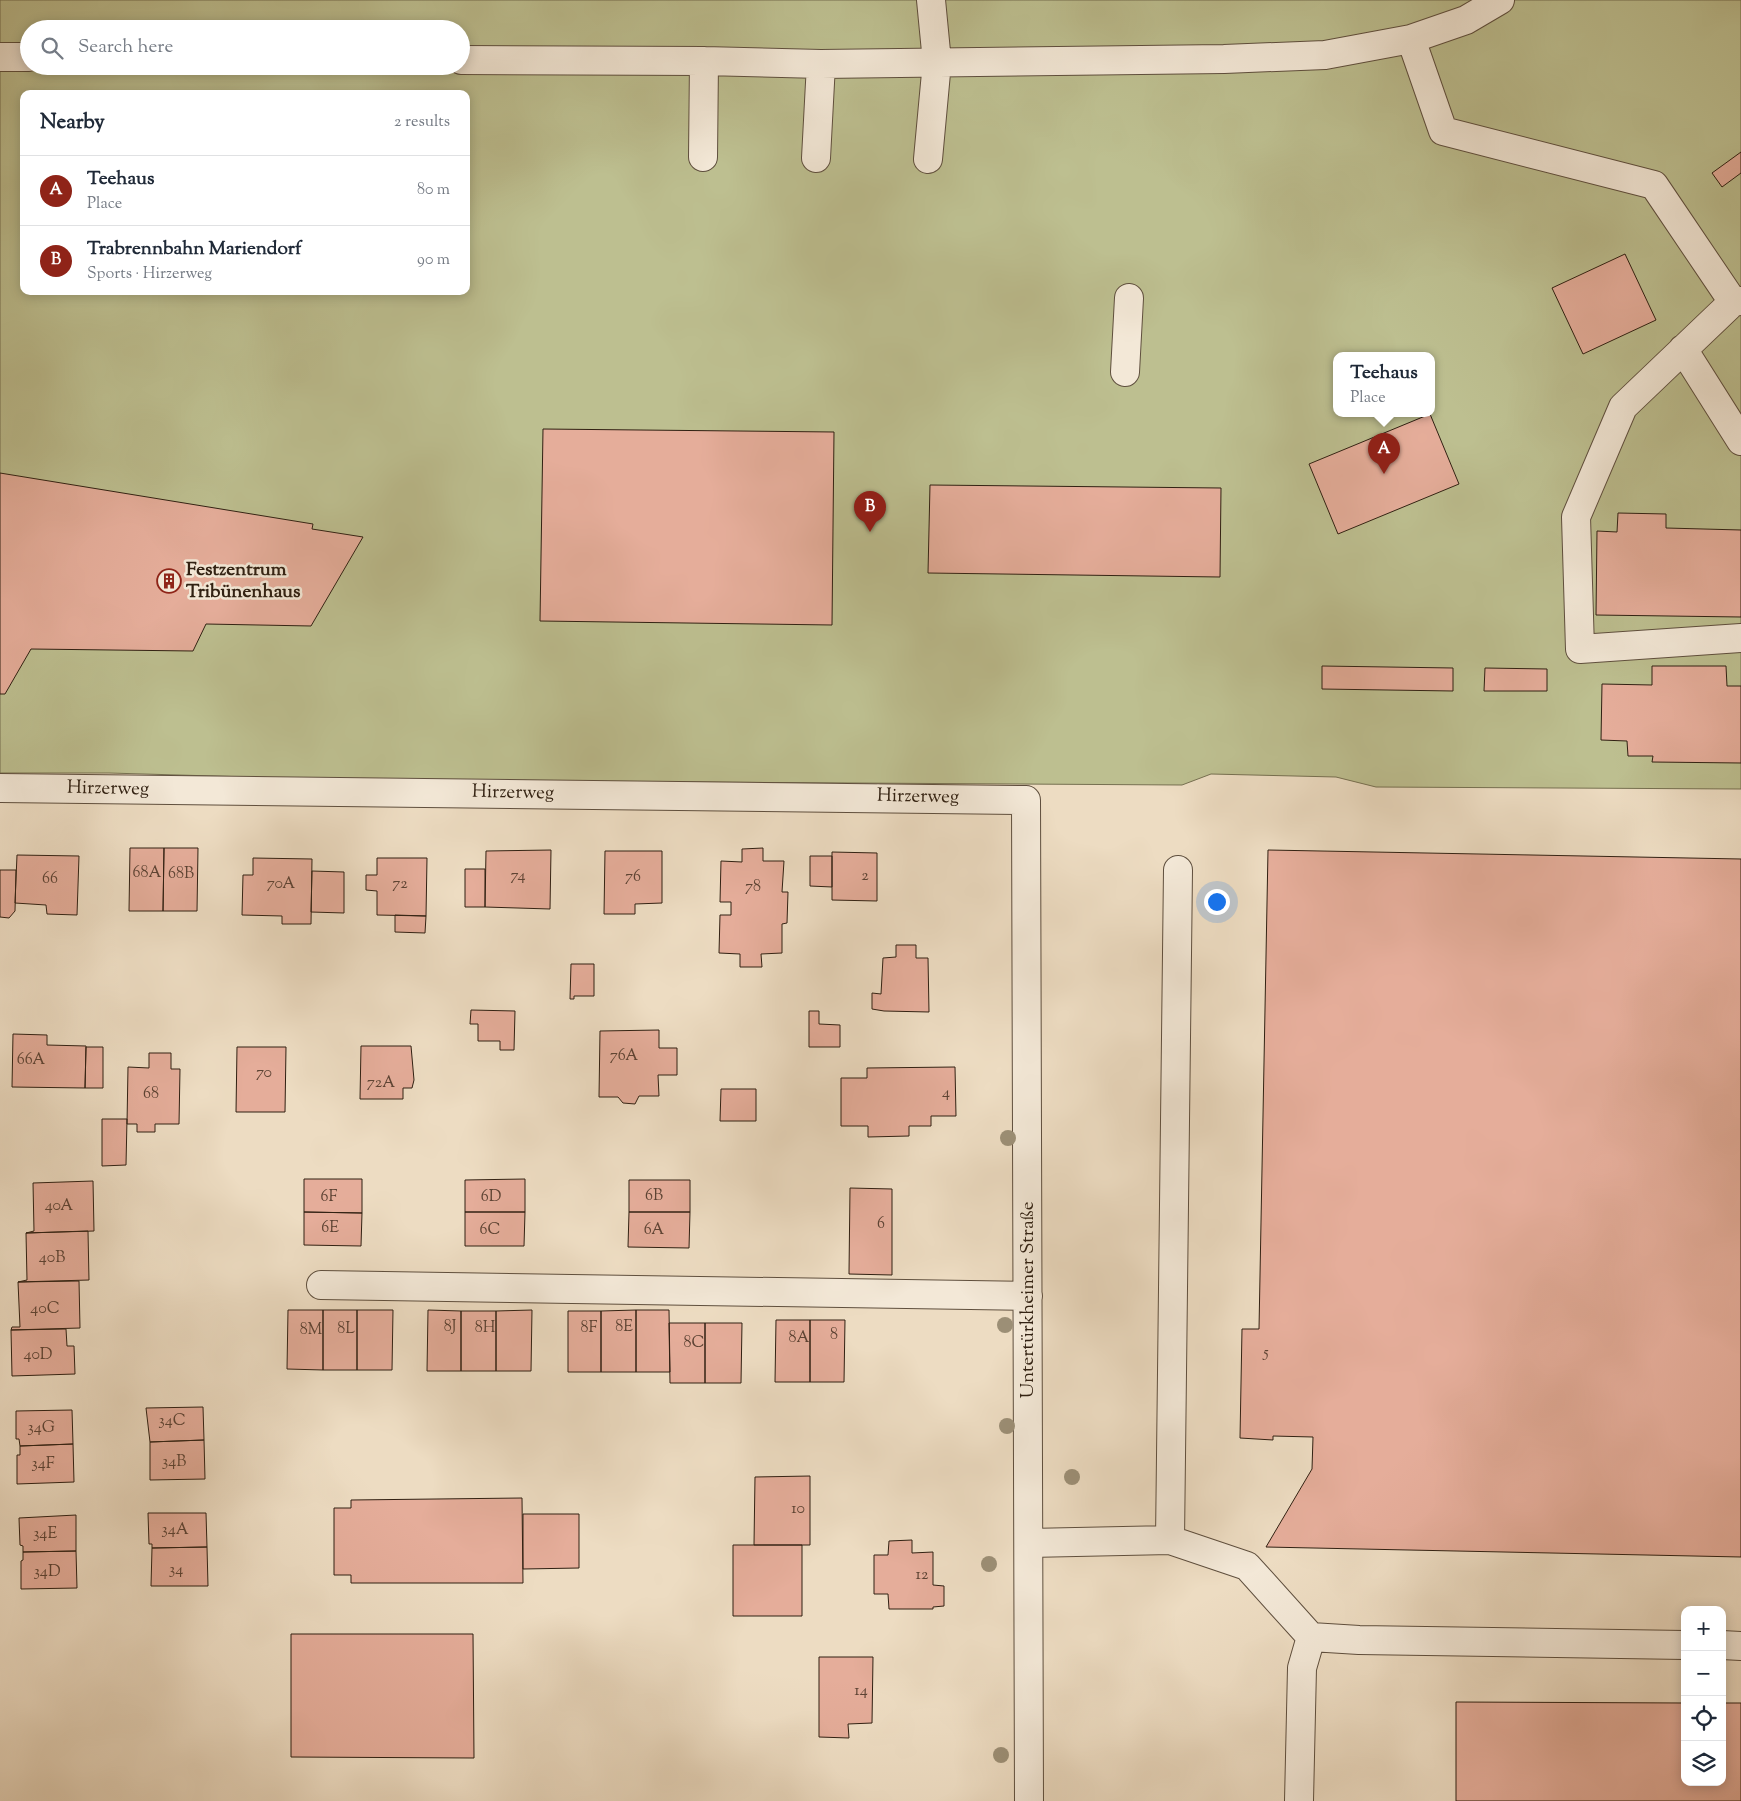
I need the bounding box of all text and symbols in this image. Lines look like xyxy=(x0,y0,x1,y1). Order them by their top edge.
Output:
search box xyxy=(20,20,470,75)
icon: search xyxy=(38,34,66,62)
text: Search here xyxy=(78,34,173,61)
text: Nearby xyxy=(40,108,105,138)
text: 2 results xyxy=(394,111,450,134)
text: Teehaus xyxy=(87,166,154,193)
text: A xyxy=(50,179,63,202)
text: 80 m xyxy=(417,179,450,202)
text: Place xyxy=(87,193,122,216)
text: Trabrennbahn Mariendorf xyxy=(87,236,302,263)
text: B xyxy=(51,249,61,272)
text: 90 m xyxy=(417,249,450,272)
text: Sports · Hirzerweg xyxy=(87,263,212,286)
popup xyxy=(1333,352,1435,417)
text: Teehaus xyxy=(1350,360,1418,387)
text: Place xyxy=(1350,387,1386,410)
pin: A xyxy=(1368,433,1400,474)
pin: B xyxy=(854,491,886,532)
place label: Festzentrum Tribünenhaus xyxy=(186,557,301,606)
building icon: Festzentrum Tribünenhaus xyxy=(156,568,182,594)
street label: Hirzerweg xyxy=(67,775,149,803)
street label: Hirzerweg xyxy=(472,779,554,807)
street label: Hirzerweg xyxy=(877,783,959,811)
house number: 68A xyxy=(133,862,161,885)
house number: 68B xyxy=(168,863,194,886)
house number: 74 xyxy=(511,865,526,888)
house number: 2 xyxy=(861,865,869,888)
house number: 76 xyxy=(625,866,641,889)
house number: 66 xyxy=(42,868,58,891)
house number: 70A xyxy=(267,873,295,896)
house number: 72 xyxy=(392,873,408,896)
house number: 78 xyxy=(745,876,761,899)
your location xyxy=(1204,889,1230,915)
house number: 76A xyxy=(610,1045,638,1068)
house number: 66A xyxy=(17,1049,45,1072)
house number: 70 xyxy=(256,1062,272,1085)
house number: 72A xyxy=(367,1072,395,1095)
house number: 4 xyxy=(942,1082,950,1105)
house number: 68 xyxy=(143,1083,159,1106)
house number: 6B xyxy=(645,1185,663,1208)
house number: 6F xyxy=(321,1186,338,1209)
house number: 6D xyxy=(481,1186,501,1209)
house number: 40A xyxy=(45,1195,73,1218)
street label: Untertürkheimer Straße xyxy=(1015,1201,1042,1399)
house number: 6 xyxy=(877,1213,885,1236)
house number: 6E xyxy=(321,1217,339,1240)
house number: 6C xyxy=(480,1219,500,1242)
house number: 6A xyxy=(644,1219,664,1242)
house number: 40B xyxy=(39,1247,65,1270)
house number: 40C xyxy=(30,1298,60,1321)
house number: 8J xyxy=(444,1316,457,1339)
house number: 8E xyxy=(615,1316,633,1339)
house number: 8H xyxy=(475,1317,496,1340)
house number: 8F xyxy=(581,1317,598,1340)
house number: 8L xyxy=(337,1318,355,1341)
house number: 8M xyxy=(300,1319,323,1342)
house number: 8 xyxy=(830,1324,838,1347)
house number: 8A xyxy=(789,1327,809,1350)
house number: 8C xyxy=(684,1332,704,1355)
house number: 5 xyxy=(1262,1342,1269,1365)
house number: 40D xyxy=(23,1344,53,1367)
house number: 34C xyxy=(158,1410,186,1433)
house number: 34G xyxy=(27,1417,55,1440)
house number: 34B xyxy=(162,1451,186,1474)
house number: 34F xyxy=(31,1453,55,1476)
house number: 10 xyxy=(791,1498,805,1521)
house number: 34A xyxy=(161,1519,189,1542)
house number: 34E xyxy=(33,1523,57,1546)
house number: 34 xyxy=(169,1559,183,1582)
house number: 34D xyxy=(33,1561,61,1584)
house number: 12 xyxy=(916,1564,929,1587)
map controls xyxy=(1681,1606,1726,1786)
button: + xyxy=(1681,1606,1726,1651)
button: − xyxy=(1681,1651,1726,1696)
house number: 14 xyxy=(854,1680,868,1703)
button: locate xyxy=(1681,1696,1726,1741)
button: layers xyxy=(1681,1741,1726,1786)

